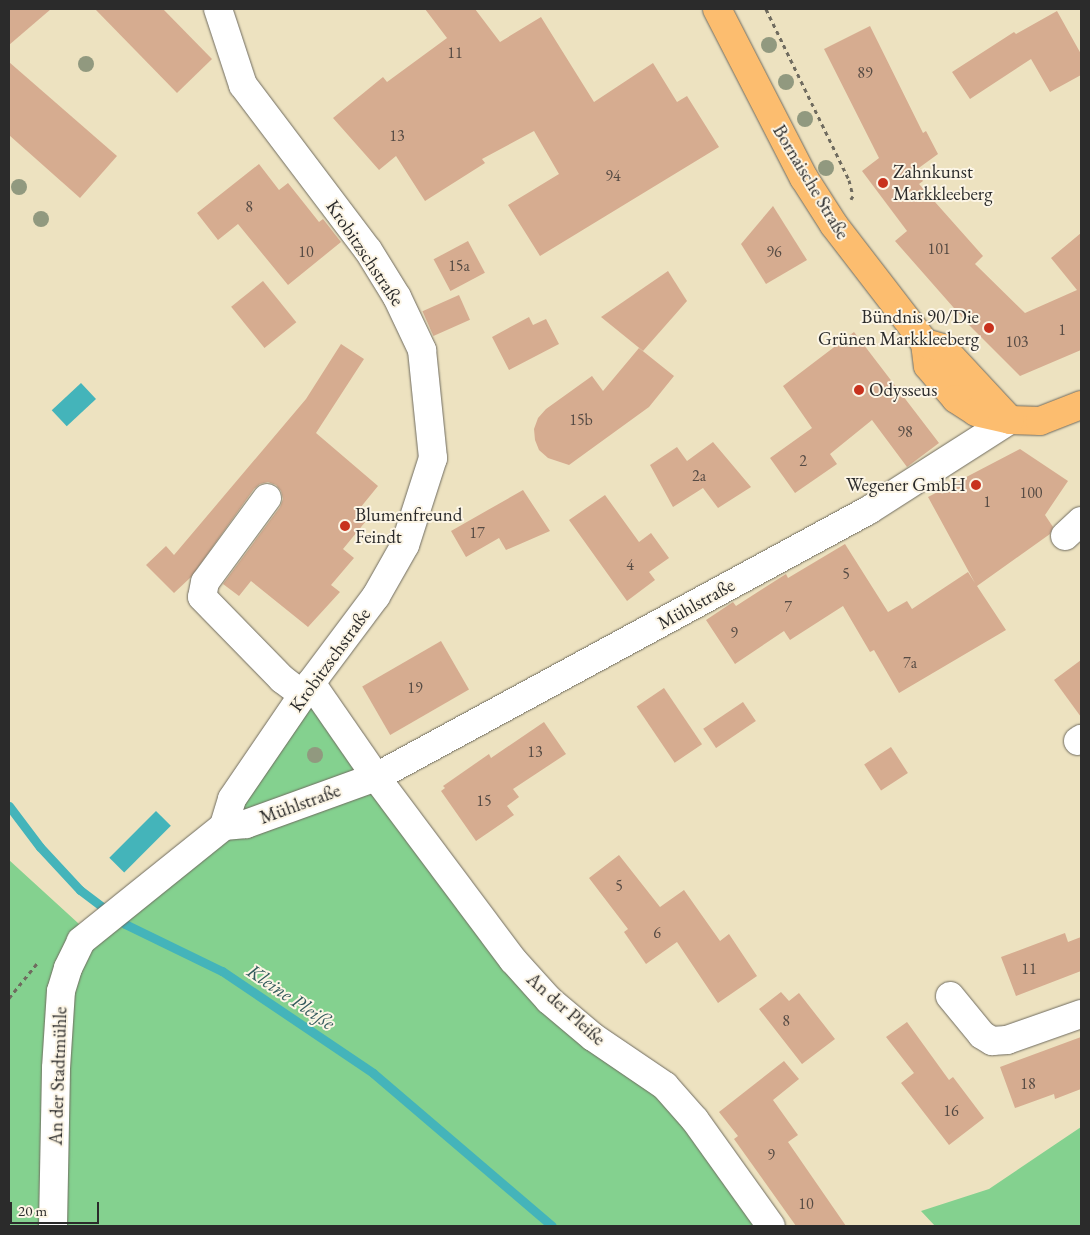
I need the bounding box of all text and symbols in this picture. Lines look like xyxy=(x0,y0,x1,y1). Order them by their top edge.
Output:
house number: 11 xyxy=(447,43,463,63)
house number: 89 xyxy=(857,63,873,83)
street label: Bornaische Straße xyxy=(768,121,854,243)
house number: 13 xyxy=(389,126,405,146)
place label: Zahnkunst Markkleeberg xyxy=(893,161,992,205)
house number: 94 xyxy=(605,166,621,186)
marker: Zahnkunst Markkleeberg xyxy=(877,177,889,189)
street label: Krobitzschstraße xyxy=(321,196,409,310)
house number: 8 xyxy=(245,197,253,217)
house number: 101 xyxy=(927,239,951,259)
house number: 10 xyxy=(298,242,314,262)
house number: 96 xyxy=(766,242,782,262)
house number: 15a xyxy=(448,256,470,276)
place label: Bündnis 90/Die Grünen Markkleeberg xyxy=(818,306,979,350)
house number: 1 xyxy=(1058,320,1066,340)
marker: Bündnis 90/Die Grünen Markkleeberg xyxy=(983,322,995,334)
house number: 103 xyxy=(1005,332,1029,352)
place label: Odysseus xyxy=(869,379,937,401)
marker: Odysseus xyxy=(853,384,865,396)
house number: 15b xyxy=(569,410,593,430)
house number: 98 xyxy=(897,422,913,442)
house number: 2 xyxy=(799,451,807,471)
house number: 2a xyxy=(692,466,706,486)
place label: Wegener GmbH xyxy=(846,474,966,496)
marker: Wegener GmbH xyxy=(970,479,982,491)
house number: 100 xyxy=(1019,483,1043,503)
house number: 1 xyxy=(983,492,991,512)
place label: Blumenfreund Feindt xyxy=(355,504,462,548)
marker: Blumenfreund Feindt xyxy=(339,520,351,532)
house number: 17 xyxy=(469,523,485,543)
house number: 4 xyxy=(626,555,634,575)
house number: 5 xyxy=(842,564,850,584)
street label: Mühlstraße xyxy=(654,574,738,634)
house number: 7 xyxy=(784,597,792,617)
street label: Krobitzschstraße xyxy=(285,604,375,716)
house number: 9 xyxy=(730,623,738,643)
house number: 7a xyxy=(903,653,917,673)
house number: 19 xyxy=(407,678,423,698)
house number: 13 xyxy=(527,742,543,762)
street label: Mühlstraße xyxy=(256,779,344,829)
house number: 15 xyxy=(476,791,492,811)
house number: 5 xyxy=(615,876,623,896)
house number: 6 xyxy=(653,923,661,943)
water label: Kleine Pleiße xyxy=(243,959,339,1035)
house number: 11 xyxy=(1021,959,1037,979)
street label: An der Pleiße xyxy=(522,968,610,1050)
street label: An der Stadtmühle xyxy=(44,1006,72,1146)
house number: 8 xyxy=(782,1011,790,1031)
house number: 18 xyxy=(1020,1074,1036,1094)
house number: 16 xyxy=(943,1101,959,1121)
house number: 9 xyxy=(767,1145,775,1165)
scale bar xyxy=(12,1192,101,1224)
house number: 10 xyxy=(798,1194,814,1214)
text: 20 m xyxy=(18,1201,47,1220)

